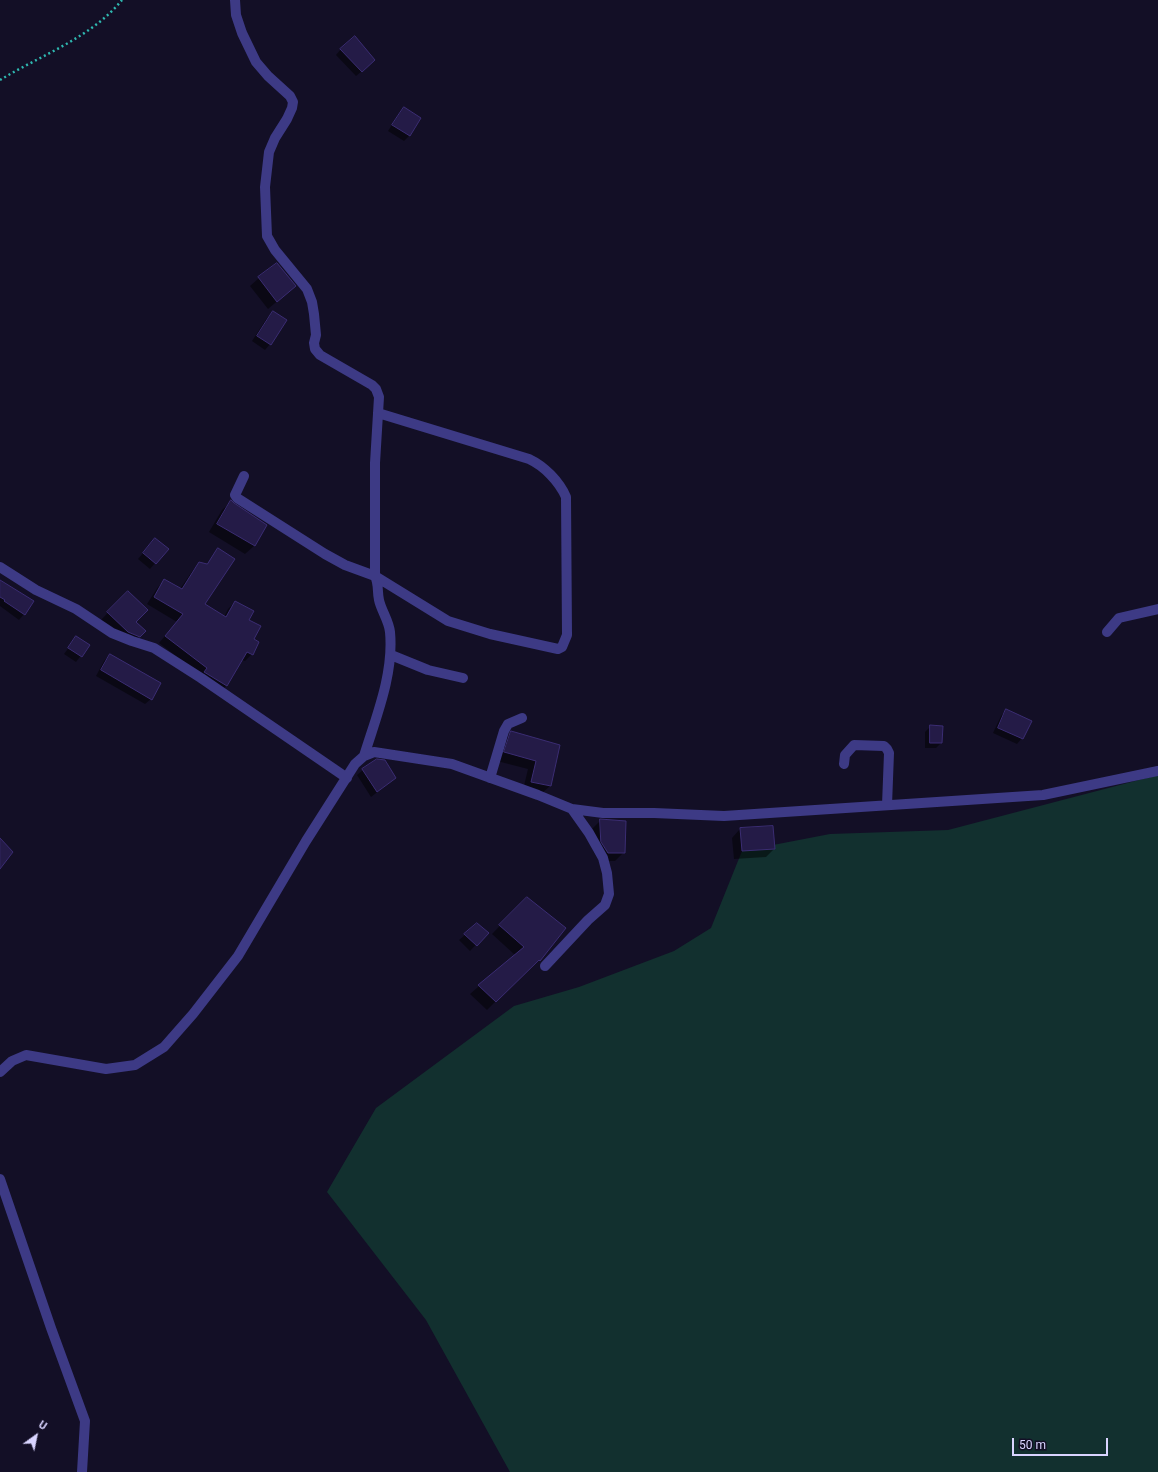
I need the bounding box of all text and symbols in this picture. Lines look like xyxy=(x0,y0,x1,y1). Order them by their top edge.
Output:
north arrow xyxy=(16,1416,56,1456)
text: U xyxy=(36,1418,49,1433)
scale bar xyxy=(1014,1430,1110,1456)
text: 50 m xyxy=(1019,1438,1046,1452)

